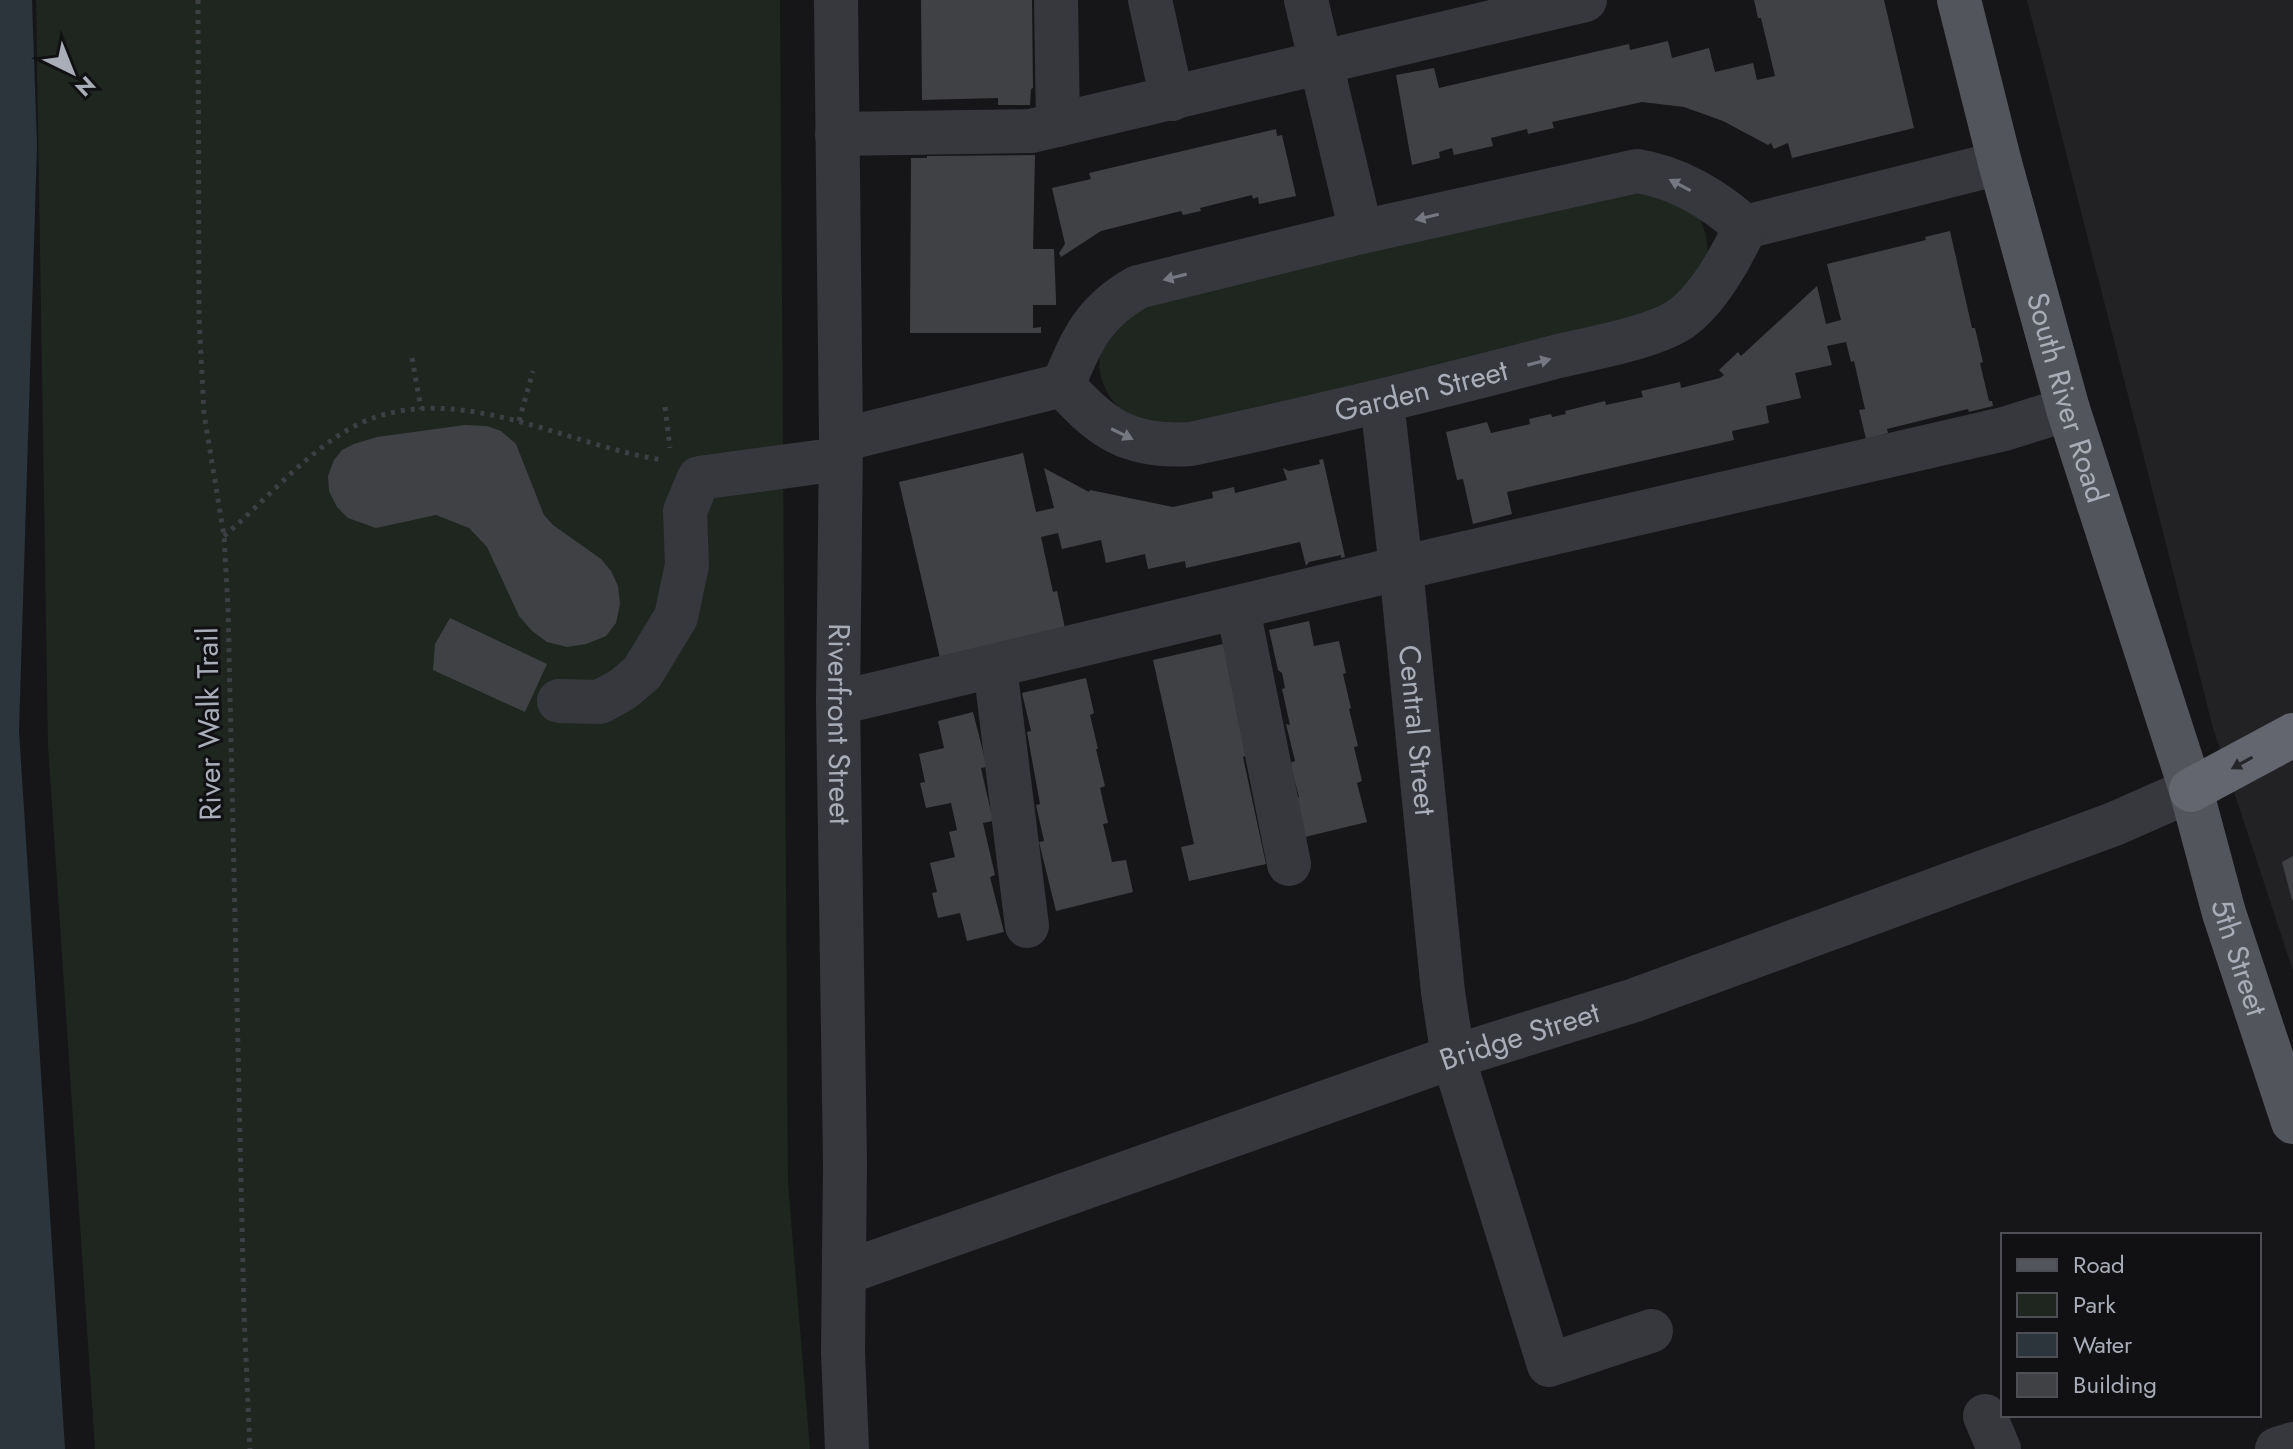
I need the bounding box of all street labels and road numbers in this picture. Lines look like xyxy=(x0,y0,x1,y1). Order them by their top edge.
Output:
street label: South River Road xyxy=(2016,287,2119,508)
street label: Garden Street xyxy=(1330,348,1513,432)
street label: Riverfront Street xyxy=(817,623,862,826)
street label: River Walk Trail xyxy=(185,627,232,821)
street label: Central Street xyxy=(1388,643,1447,818)
street label: 5th Street xyxy=(2200,894,2279,1022)
street label: Bridge Street xyxy=(1434,990,1605,1081)

